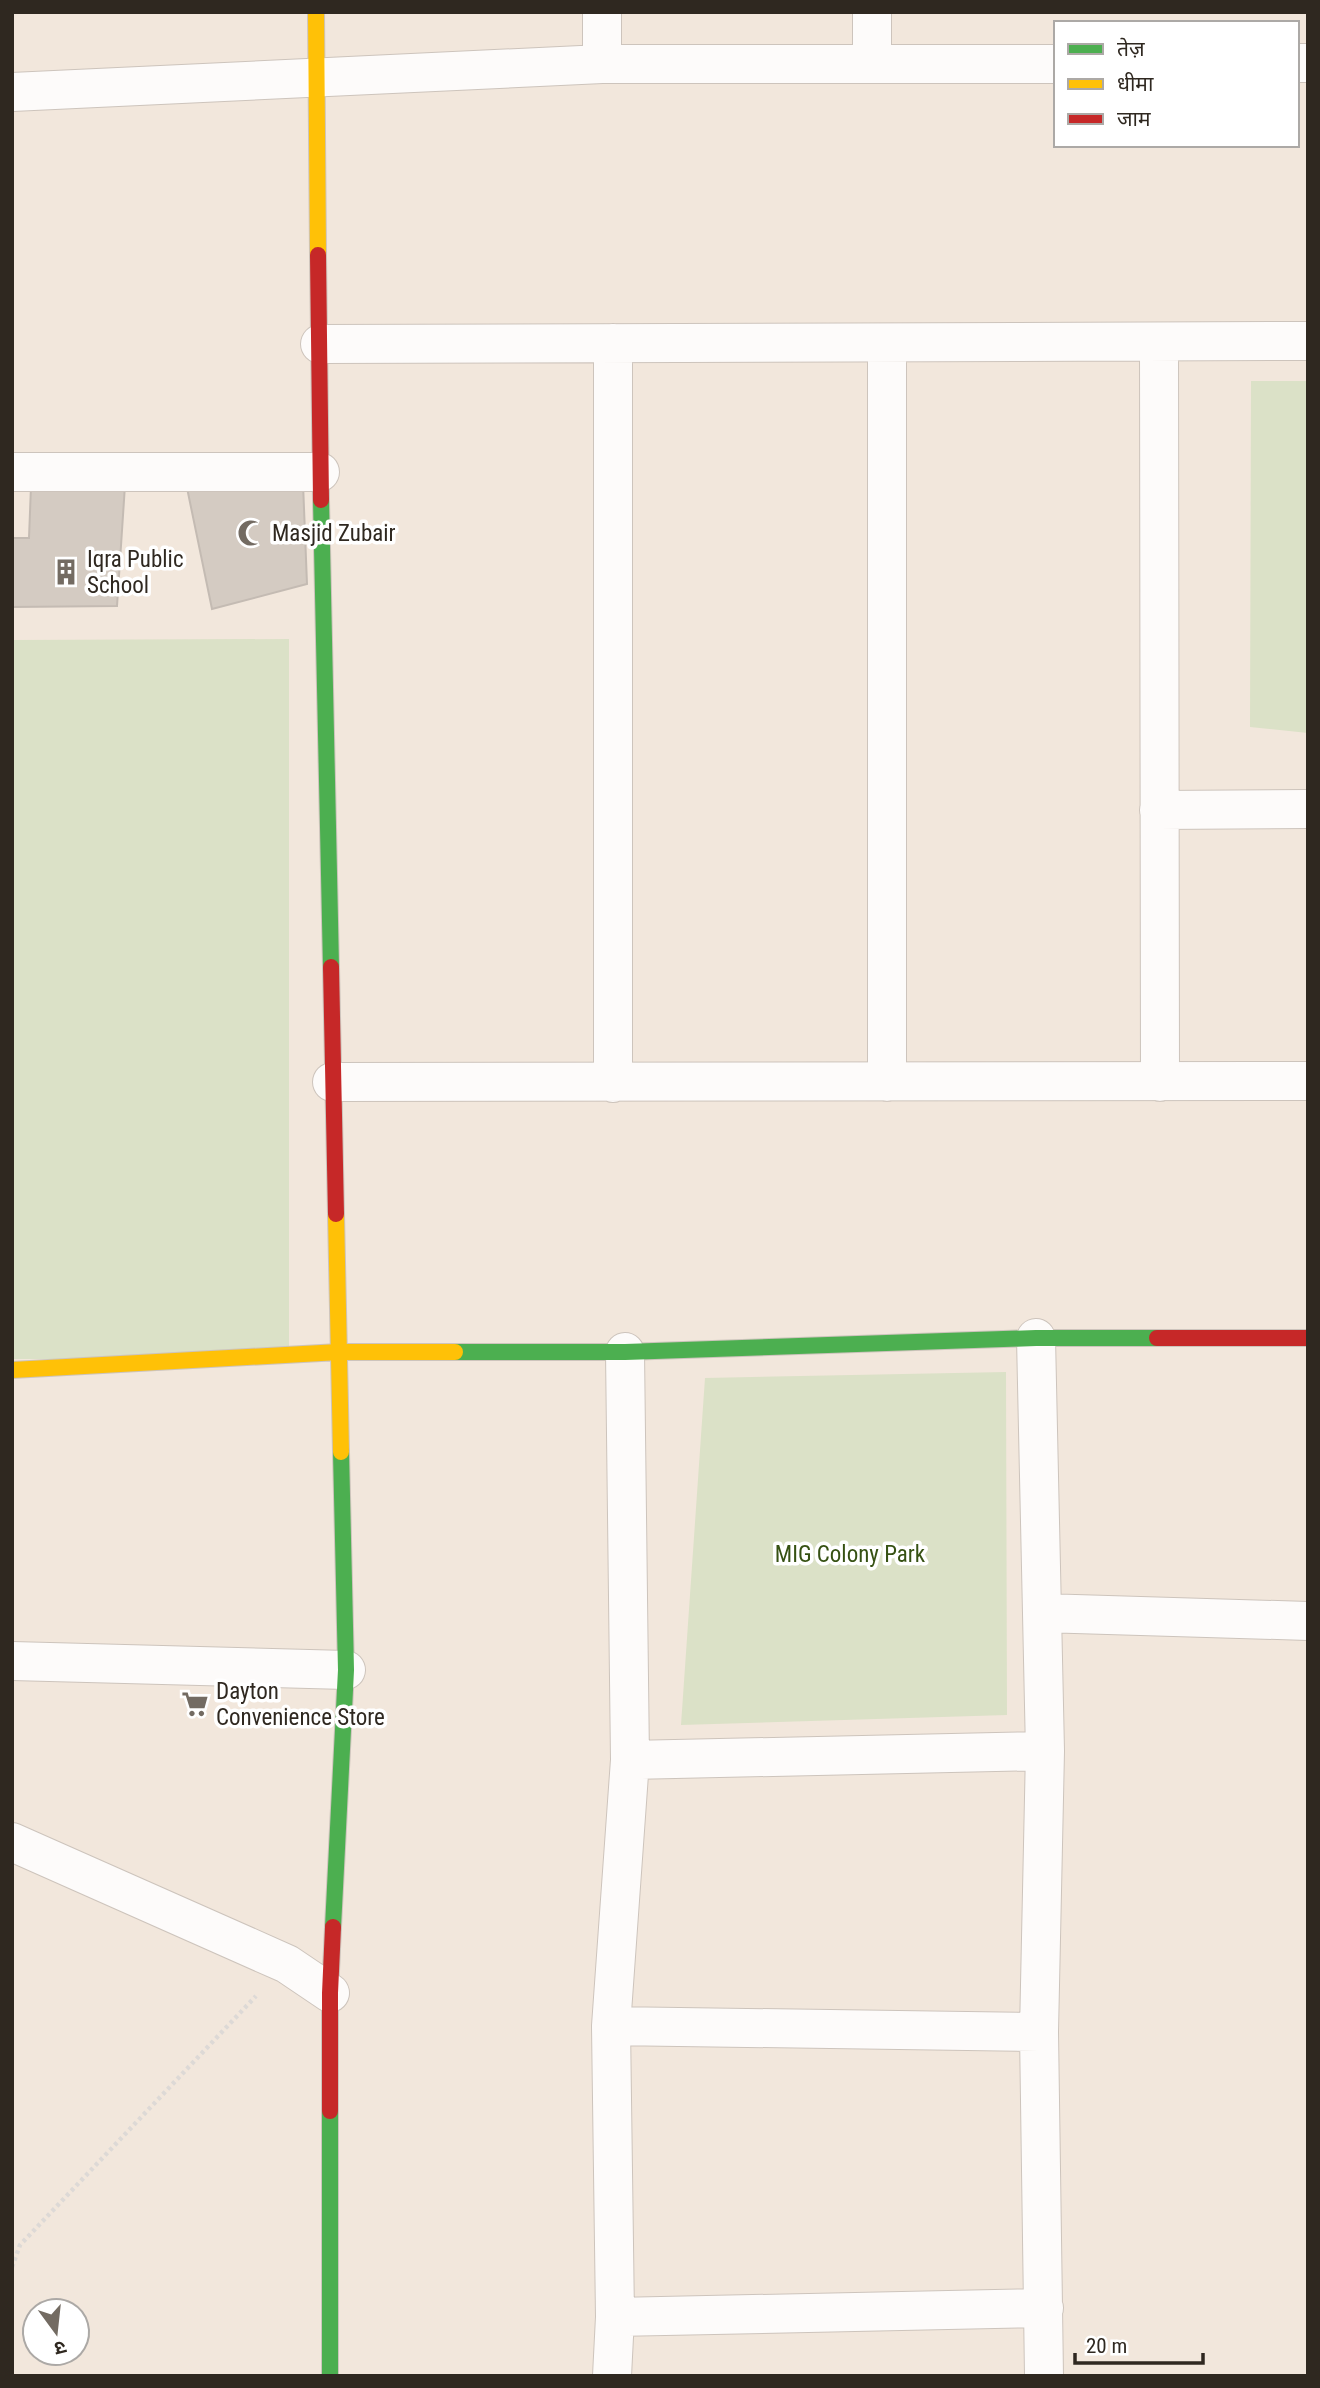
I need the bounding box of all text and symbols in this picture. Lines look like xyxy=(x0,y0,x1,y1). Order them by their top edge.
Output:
legend xyxy=(1054,21,1299,147)
text: तेज़ xyxy=(1117,37,1145,61)
text: धीमा xyxy=(1117,72,1154,96)
text: जाम xyxy=(1117,107,1151,131)
mosque icon: Masjid Zubair xyxy=(236,518,266,548)
place label: Masjid Zubair xyxy=(272,520,396,547)
place label: Iqra Public School xyxy=(87,546,184,599)
building icon: Iqra Public School xyxy=(51,557,81,587)
park label: MIG Colony Park xyxy=(775,1541,926,1568)
place label: Dayton Convenience Store xyxy=(216,1678,385,1731)
supermarket icon: Dayton Convenience Store xyxy=(180,1689,210,1719)
north arrow xyxy=(21,2297,91,2367)
scale bar xyxy=(1075,2322,1203,2366)
text: 20 m xyxy=(1086,2334,1127,2358)
text: उ xyxy=(51,2335,69,2361)

